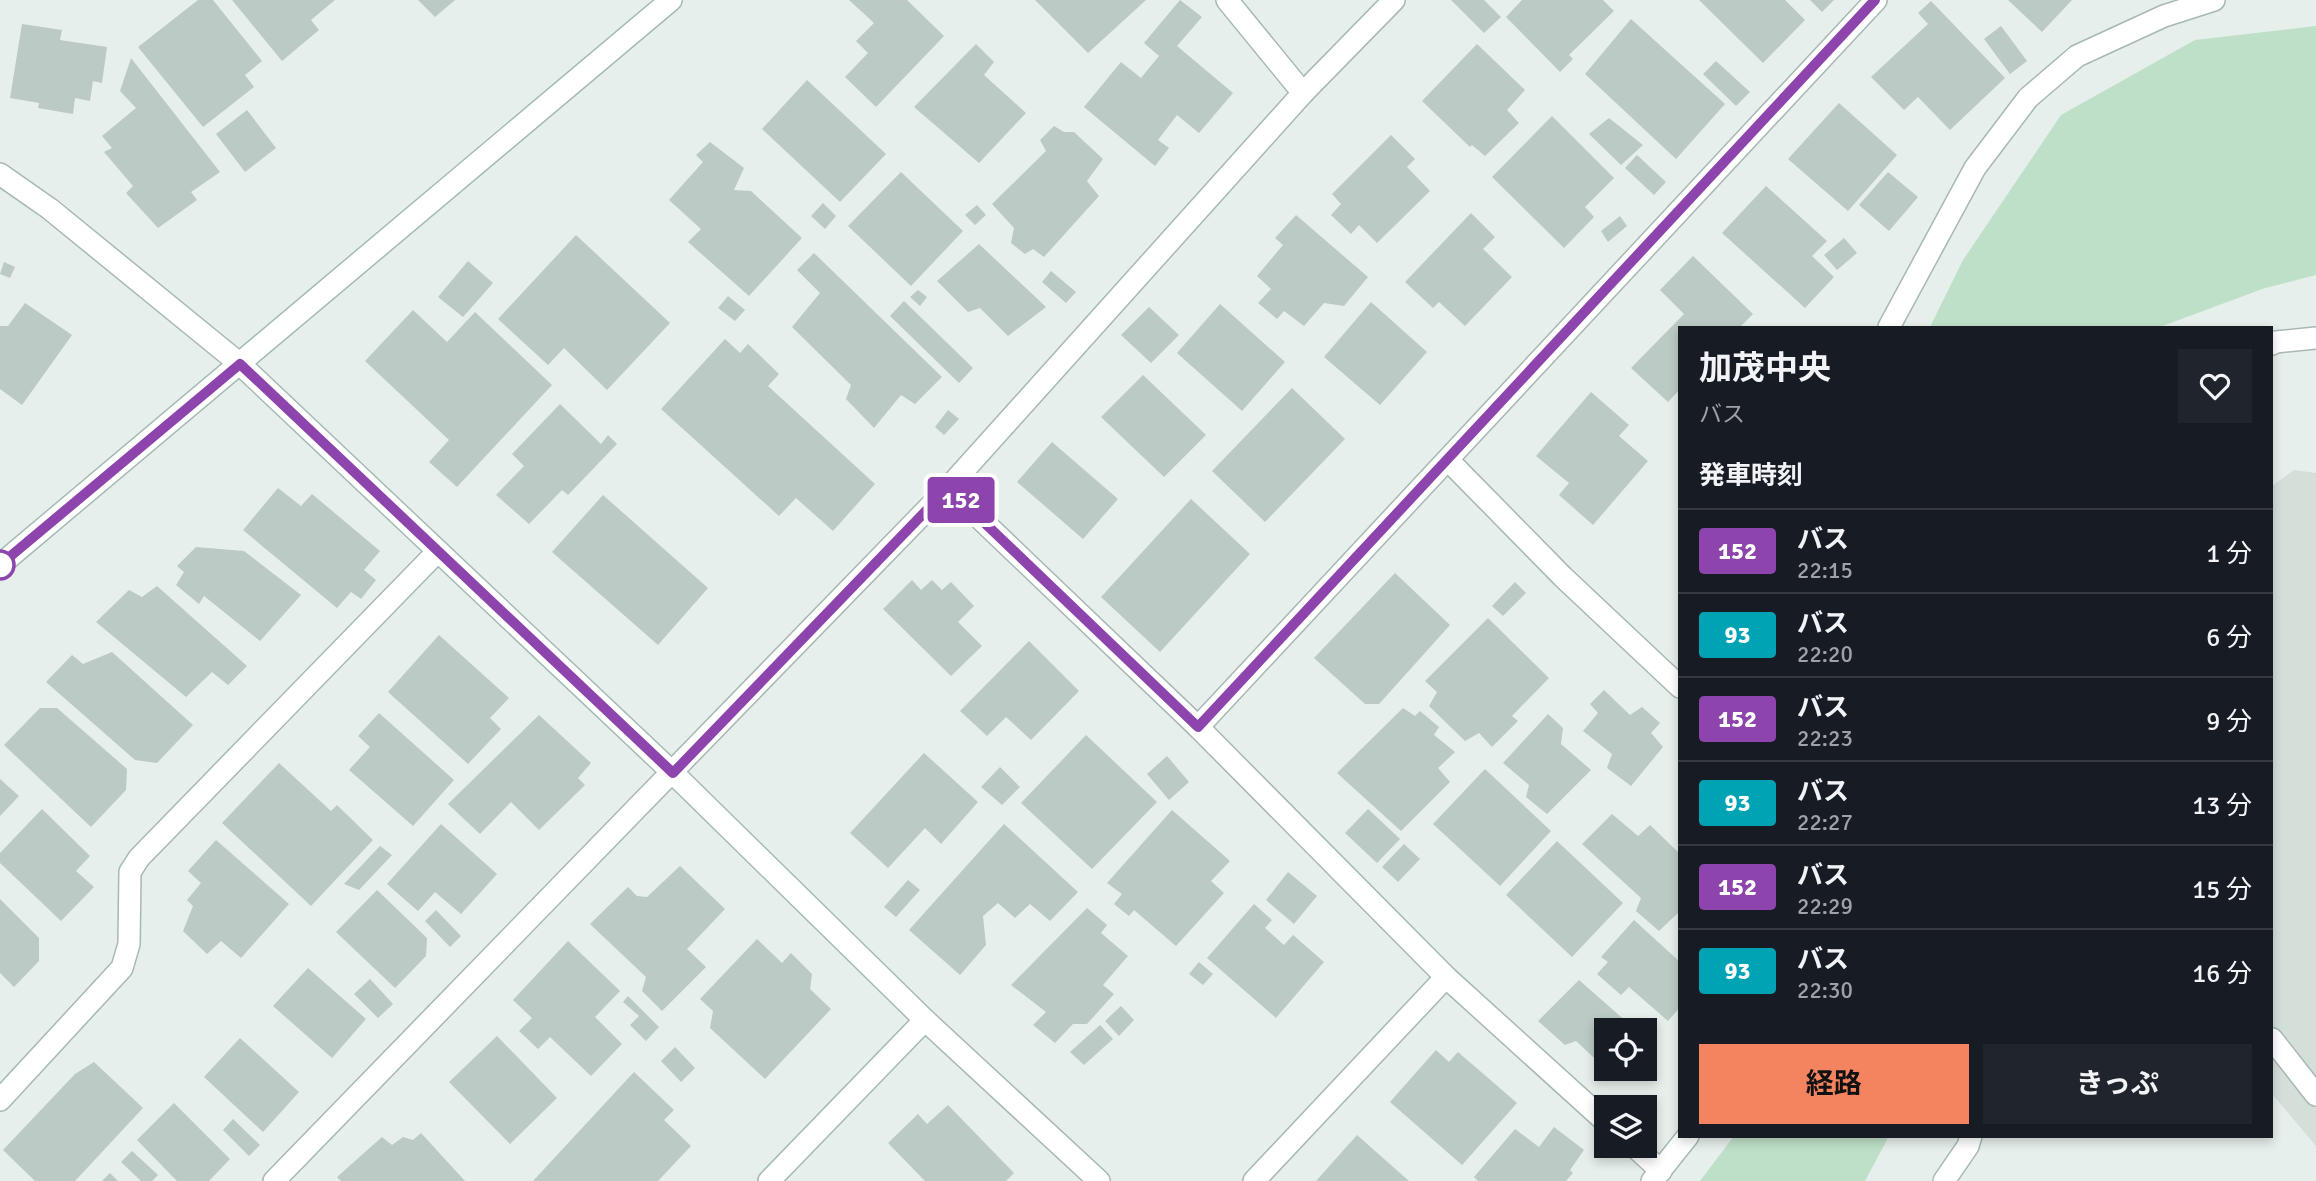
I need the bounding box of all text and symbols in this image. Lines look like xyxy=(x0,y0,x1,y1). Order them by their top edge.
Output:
text: 加茂中央 xyxy=(1699,348,1831,389)
button: heart xyxy=(2178,349,2252,423)
text: バス xyxy=(1699,400,1745,429)
text: 発車時刻 xyxy=(1699,460,1803,492)
line badge: 152 xyxy=(921,477,1001,523)
text: 152 xyxy=(942,485,980,515)
text: バス xyxy=(1797,524,1849,556)
text: 152 xyxy=(1718,536,1757,566)
text: 1 分 xyxy=(2206,538,2252,570)
unlabelled marker xyxy=(0,550,15,580)
text: 22:15 xyxy=(1797,556,1853,585)
text: バス xyxy=(1797,608,1849,640)
text: 93 xyxy=(1725,620,1750,650)
text: 6 分 xyxy=(2206,622,2252,654)
text: 22:20 xyxy=(1797,640,1853,669)
text: バス xyxy=(1797,692,1849,724)
text: 152 xyxy=(1718,704,1757,734)
text: 9 分 xyxy=(2206,706,2252,738)
text: 22:23 xyxy=(1797,724,1853,753)
text: バス xyxy=(1797,776,1849,808)
text: 93 xyxy=(1725,788,1750,818)
text: 13 分 xyxy=(2192,790,2252,822)
text: 22:27 xyxy=(1797,808,1853,837)
text: バス xyxy=(1797,860,1849,892)
text: 152 xyxy=(1718,872,1757,902)
text: 15 分 xyxy=(2192,874,2252,906)
text: 22:29 xyxy=(1797,892,1853,921)
text: バス xyxy=(1797,944,1849,976)
text: 93 xyxy=(1725,956,1750,986)
text: 16 分 xyxy=(2192,958,2252,990)
text: 22:30 xyxy=(1797,976,1853,1005)
map controls xyxy=(1594,1018,1657,1158)
button: locate xyxy=(1594,1018,1657,1081)
button: 経路 xyxy=(1699,1044,1969,1124)
button: きっぷ xyxy=(1983,1044,2252,1124)
button: layers xyxy=(1594,1095,1657,1158)

